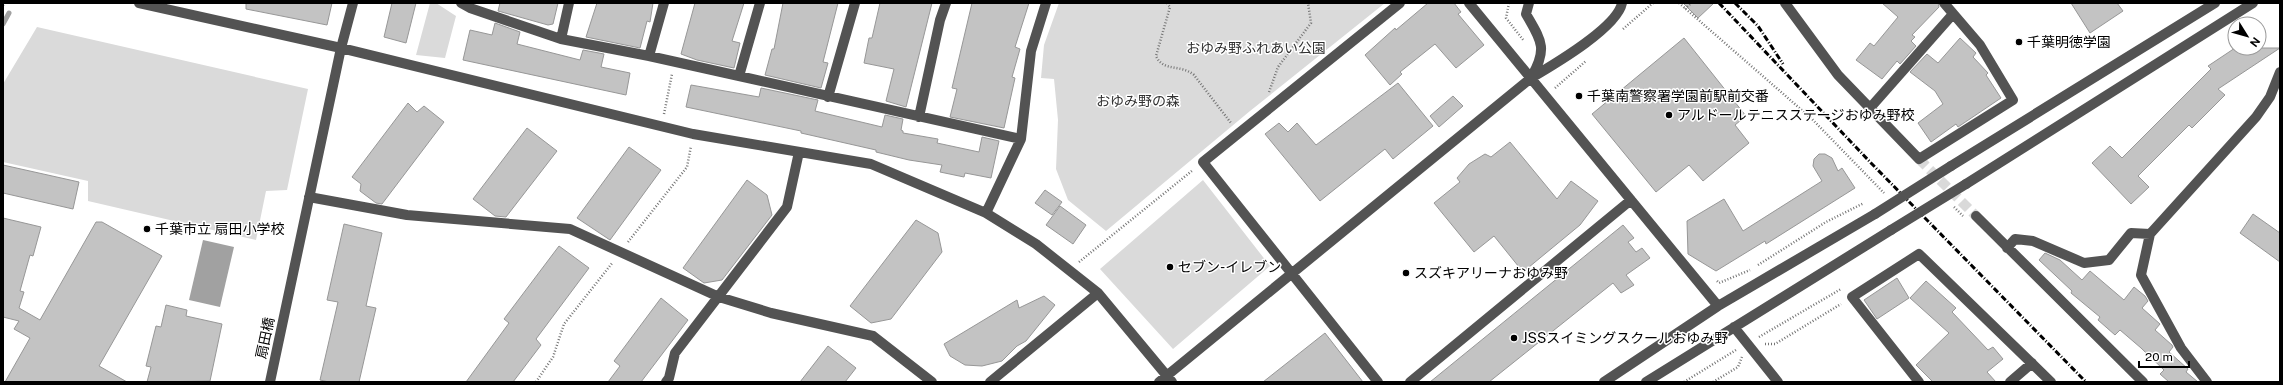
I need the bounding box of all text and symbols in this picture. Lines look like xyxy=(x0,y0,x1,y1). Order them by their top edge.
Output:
north arrow xyxy=(2227,16,2267,56)
place label: 千葉明徳学園 xyxy=(2027,34,2111,50)
text: N xyxy=(2248,35,2262,49)
marker: 千葉明徳学園 xyxy=(2014,37,2024,47)
park label: おゆみ野ふれあい公園 xyxy=(1186,40,1326,56)
place label: 千葉南警察署学園前駅前交番 xyxy=(1587,88,1769,104)
marker: 千葉南警察署学園前駅前交番 xyxy=(1574,91,1584,101)
park label: おゆみ野の森 xyxy=(1096,93,1180,109)
place label: アルドールテニスステージおゆみ野校 xyxy=(1677,107,1915,123)
marker: アルドールテニスステージおゆみ野校 xyxy=(1664,110,1674,120)
place label: 千葉市立 扇田小学校 xyxy=(155,221,284,237)
marker: 千葉市立 扇田小学校 xyxy=(142,224,152,234)
place label: セブン-イレブン xyxy=(1178,259,1281,275)
marker: セブン-イレブン xyxy=(1165,262,1175,272)
place label: スズキアリーナおゆみ野 xyxy=(1414,265,1568,281)
marker: スズキアリーナおゆみ野 xyxy=(1401,268,1411,278)
street label: 扇田橋 xyxy=(253,316,277,360)
place label: JSSスイミングスクールおゆみ野 xyxy=(1522,330,1728,346)
marker: JSSスイミングスクールおゆみ野 xyxy=(1509,333,1519,343)
scale bar xyxy=(2139,343,2189,369)
text: 20 m xyxy=(2145,350,2173,364)

